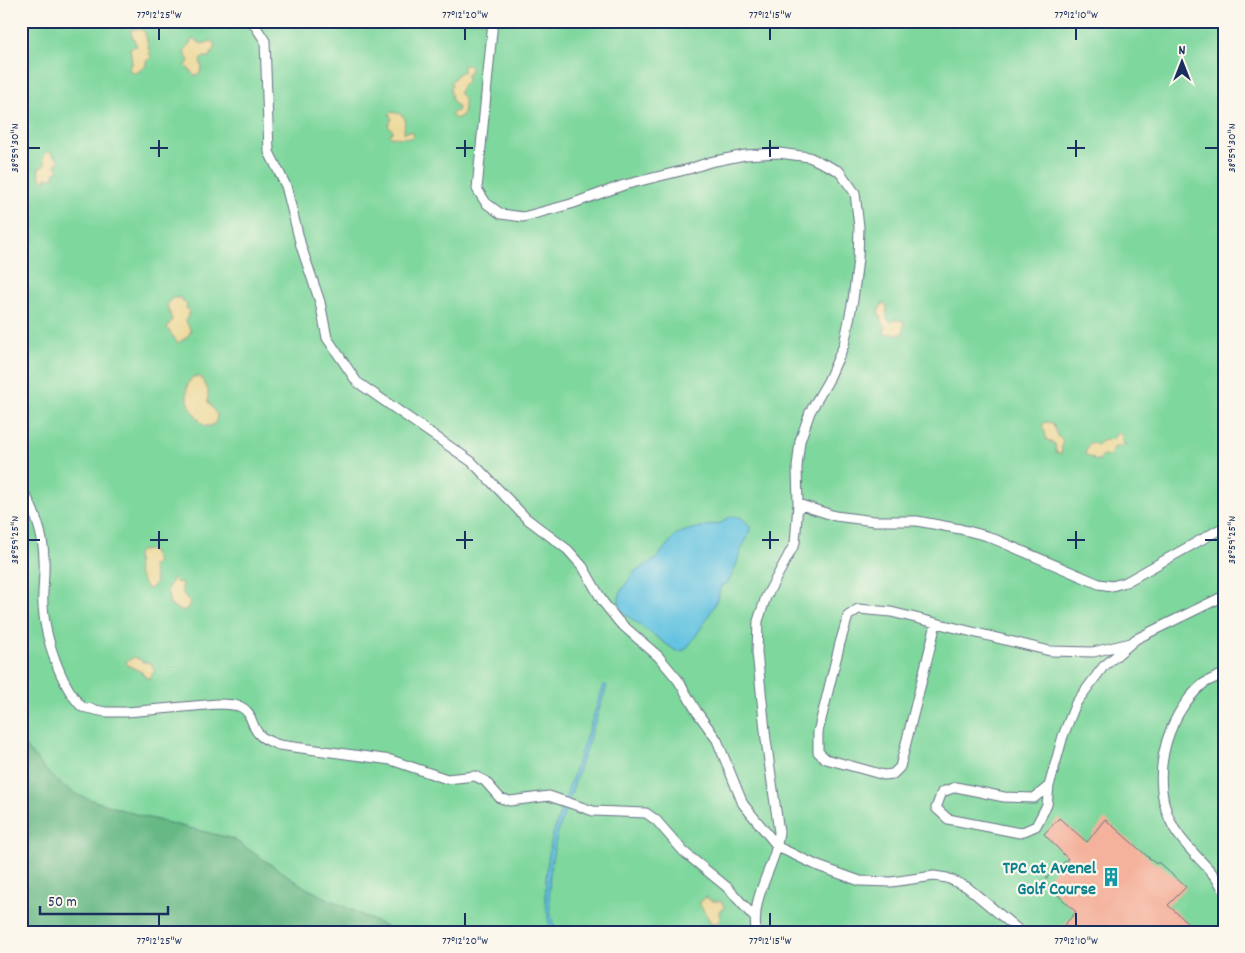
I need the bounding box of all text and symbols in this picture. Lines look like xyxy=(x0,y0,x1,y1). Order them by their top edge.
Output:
text: 77°12'25"W xyxy=(136,7,182,24)
text: 77°12'20"W xyxy=(442,7,488,24)
text: 77°12'15"W xyxy=(749,7,791,24)
text: 77°12'10"W xyxy=(1054,7,1098,24)
north arrow xyxy=(1158,38,1208,88)
text: N xyxy=(1179,41,1186,61)
text: 38°59'30"N xyxy=(7,123,24,173)
text: 38°59'30"N xyxy=(1224,123,1241,173)
text: 38°59'25"N xyxy=(7,516,24,564)
text: 38°59'25"N xyxy=(1224,516,1241,564)
place label: TPC at Avenel Golf Course xyxy=(1003,857,1097,903)
building icon: TPC at Avenel Golf Course xyxy=(1100,866,1122,888)
scale bar xyxy=(40,883,168,915)
text: 50 m xyxy=(48,892,77,914)
text: 77°12'25"W xyxy=(136,933,182,950)
text: 77°12'20"W xyxy=(442,933,488,950)
text: 77°12'15"W xyxy=(749,933,791,950)
text: 77°12'10"W xyxy=(1054,933,1098,950)

